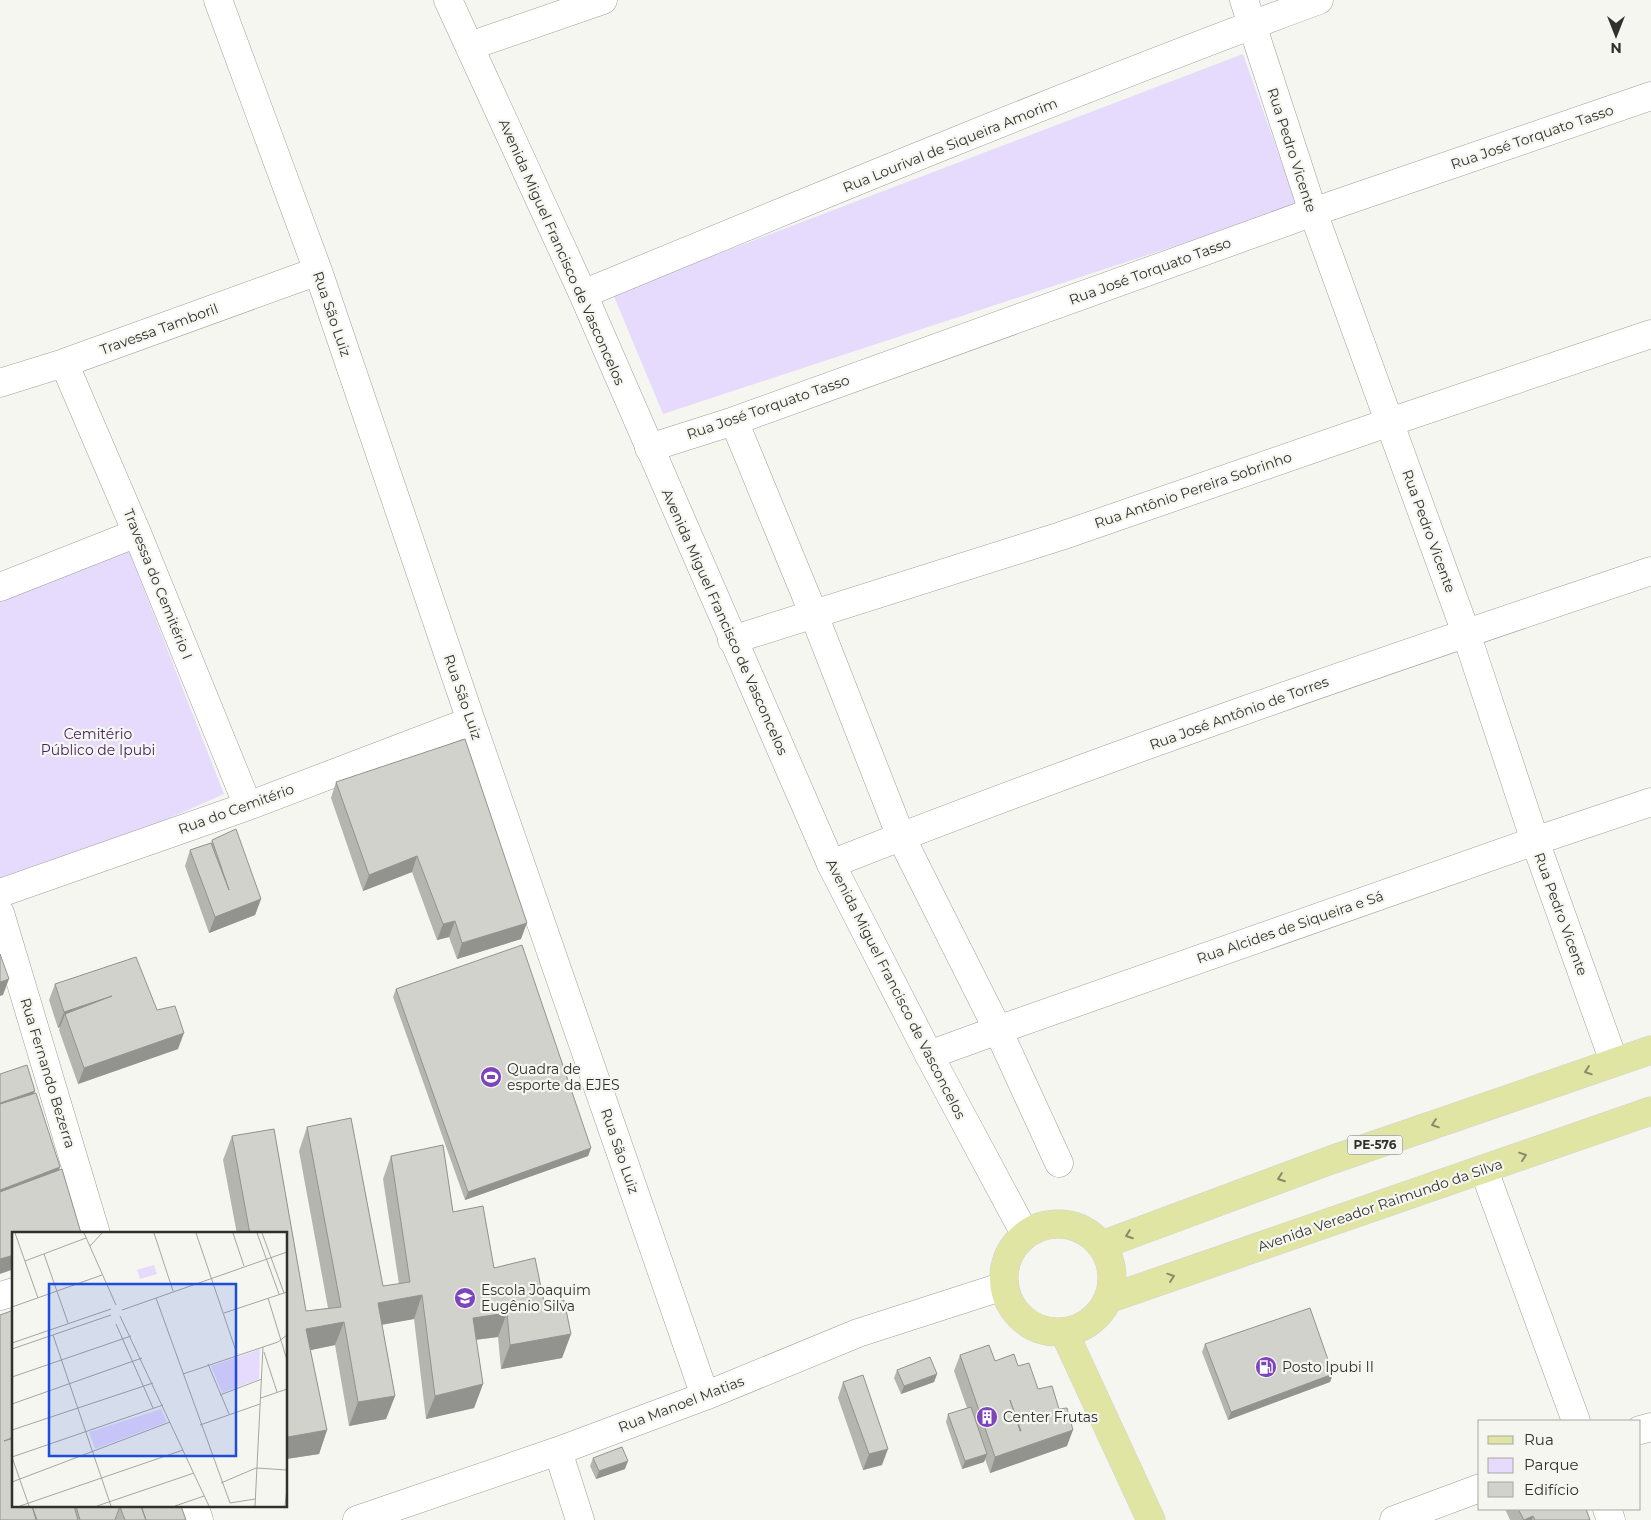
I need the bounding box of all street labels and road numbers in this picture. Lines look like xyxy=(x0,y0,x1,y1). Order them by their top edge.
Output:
street label: Rua Pedro Vicente xyxy=(1263,85,1321,215)
street label: Rua Lourival de Siqueira Amorim xyxy=(840,94,1060,196)
street label: Rua José Torquato Tasso xyxy=(1448,101,1616,173)
street label: Avenida Miguel Francisco de Vasconcelos xyxy=(495,116,629,388)
street label: Rua José Torquato Tasso xyxy=(1067,233,1234,309)
street label: Rua São Luiz xyxy=(309,269,355,359)
street label: Travessa Tamboril xyxy=(97,299,221,359)
street label: Rua José Torquato Tasso xyxy=(684,371,852,443)
street label: Rua Antônio Pereira Sobrinho xyxy=(1092,448,1294,532)
street label: Rua Pedro Vicente xyxy=(1398,467,1460,595)
street label: Avenida Miguel Francisco de Vasconcelos xyxy=(658,486,792,758)
street label: Travessa do Cemitério I xyxy=(120,506,196,662)
street label: Rua São Luiz xyxy=(440,652,486,742)
street label: Rua José Antônio de Torres xyxy=(1147,672,1331,754)
street label: Rua do Cemitério xyxy=(176,780,297,838)
street label: Rua Pedro Vicente xyxy=(1530,850,1592,978)
street label: Avenida Miguel Francisco de Vasconcelos xyxy=(822,856,970,1122)
street label: Rua Alcides de Siqueira e Sá xyxy=(1194,887,1386,967)
street label: Rua Fernando Bezerra xyxy=(17,996,79,1150)
street label: Rua São Luiz xyxy=(597,1106,643,1196)
road number: PE-576 xyxy=(1348,1136,1402,1154)
street label: Avenida Vereador Raimundo da Silva xyxy=(1255,1154,1505,1256)
street label: Rua Manoel Matias xyxy=(616,1372,747,1436)

